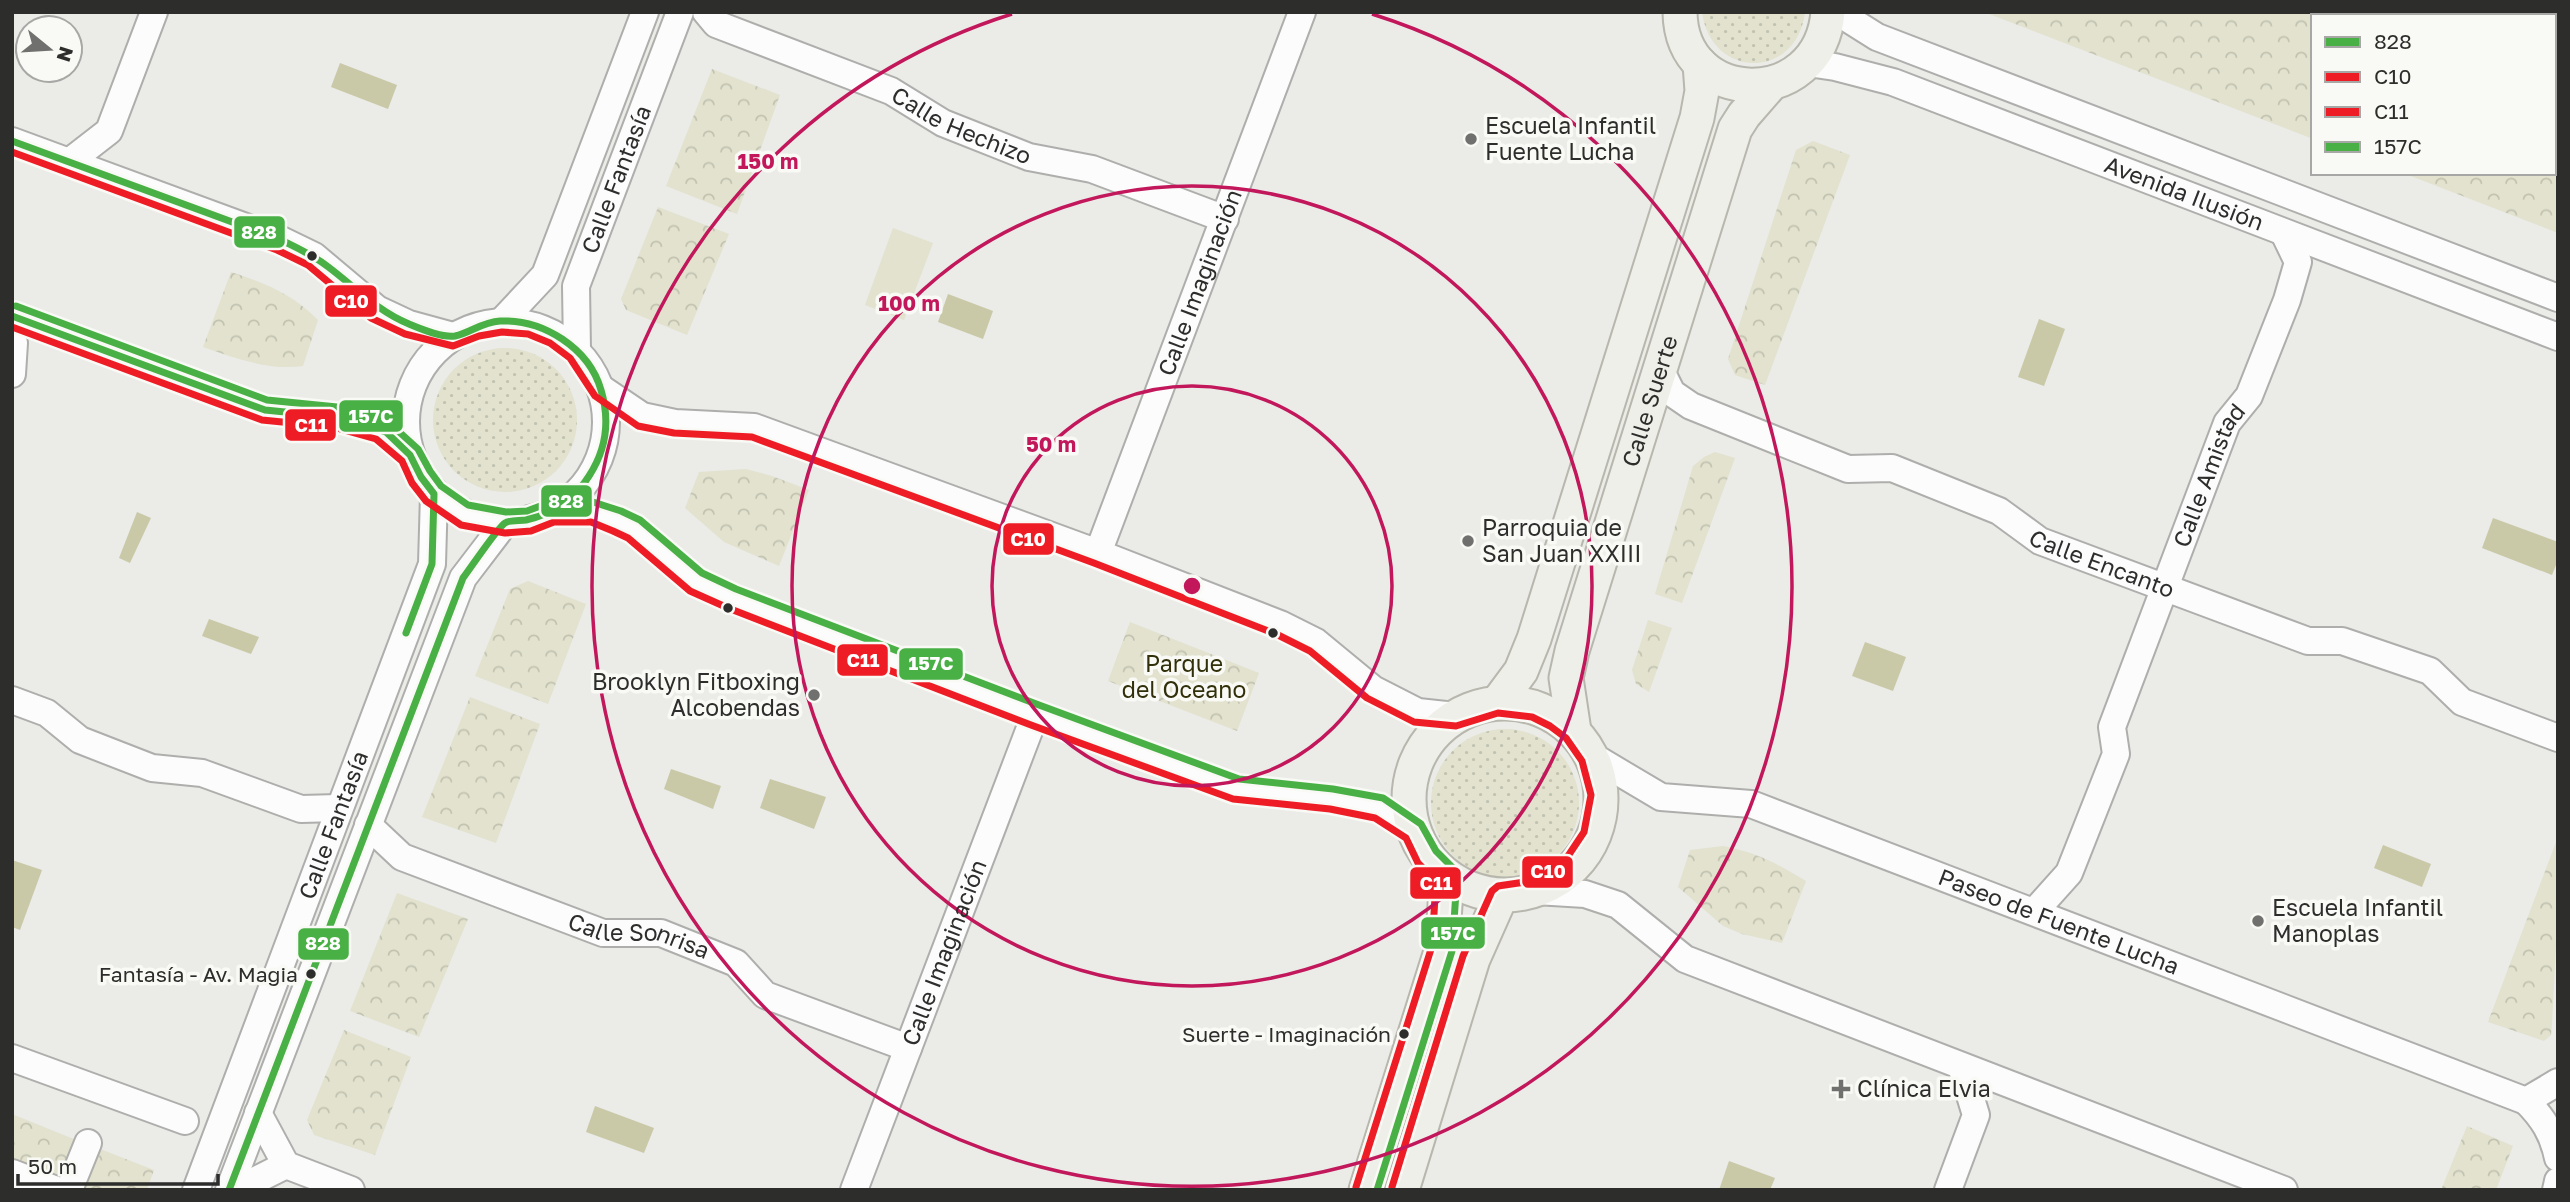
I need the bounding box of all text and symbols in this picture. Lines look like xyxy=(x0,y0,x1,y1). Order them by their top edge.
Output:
north arrow xyxy=(14,14,84,84)
legend xyxy=(2311,14,2556,175)
text: 828 xyxy=(2374,28,2412,54)
text: N xyxy=(52,44,79,65)
text: C10 xyxy=(2374,63,2412,89)
street label: Calle Hechizo xyxy=(887,80,1036,170)
text: C11 xyxy=(2374,98,2409,124)
street label: Calle Fantasía xyxy=(575,101,656,257)
place label: Escuela Infantil Fuente Lucha xyxy=(1485,111,1656,165)
marker: Escuela Infantil Fuente Lucha xyxy=(1463,131,1479,147)
text: 157C xyxy=(2374,133,2422,159)
text: 150 m xyxy=(738,148,798,174)
street label: Avenida Ilusión xyxy=(2101,150,2268,236)
street label: Calle Imaginación xyxy=(1151,185,1247,379)
line badge: 828 xyxy=(233,215,286,249)
text: 828 xyxy=(241,220,277,243)
unlabelled marker xyxy=(305,249,319,263)
line badge: C10 xyxy=(324,284,378,318)
text: C10 xyxy=(333,289,369,312)
text: 100 m xyxy=(878,290,940,316)
street label: Calle Suerte xyxy=(1615,332,1683,470)
street label: Calle Amistad xyxy=(2166,397,2250,551)
line badge: 157C xyxy=(338,399,404,433)
text: 157C xyxy=(348,404,394,427)
line badge: C11 xyxy=(284,408,337,442)
text: C11 xyxy=(294,413,328,436)
text: 50 m xyxy=(1026,431,1076,457)
line badge: 828 xyxy=(540,484,593,518)
text: 828 xyxy=(548,489,584,512)
place label: Parroquia de San Juan XXIII xyxy=(1482,513,1641,567)
line badge: C10 xyxy=(1002,522,1055,556)
street label: Calle Encanto xyxy=(2024,523,2179,603)
text: C10 xyxy=(1010,527,1046,550)
marker: Parroquia de San Juan XXIII xyxy=(1460,533,1476,549)
centre of rings xyxy=(1180,574,1204,598)
unlabelled marker xyxy=(721,601,735,615)
unlabelled marker xyxy=(1266,626,1280,640)
line badge: C11 xyxy=(836,643,889,677)
line badge: 157C xyxy=(898,647,964,681)
text: C11 xyxy=(846,648,880,671)
park label: Parque del Oceano xyxy=(1122,649,1246,703)
text: 157C xyxy=(908,651,954,674)
place label: Brooklyn Fitboxing Alcobendas xyxy=(592,667,800,721)
marker: Brooklyn Fitboxing Alcobendas xyxy=(806,687,822,703)
street label: Calle Fantasía xyxy=(292,747,373,903)
street label: Calle Imaginación xyxy=(895,855,992,1049)
line badge: C10 xyxy=(1521,855,1574,889)
text: C10 xyxy=(1530,859,1566,882)
street label: Paseo de Fuente Lucha xyxy=(1935,862,2183,980)
line badge: C11 xyxy=(1409,866,1462,900)
text: C11 xyxy=(1419,871,1453,894)
place label: Escuela Infantil Manoplas xyxy=(2272,893,2443,947)
street label: Calle Sonrisa xyxy=(565,906,714,964)
marker: Escuela Infantil Manoplas xyxy=(2250,913,2266,929)
line badge: 157C xyxy=(1420,916,1486,950)
text: 157C xyxy=(1430,921,1476,944)
line badge: 828 xyxy=(297,927,350,961)
text: 828 xyxy=(305,931,341,954)
place label: Fantasía - Av. Magia xyxy=(99,961,298,987)
marker: Fantasía - Av. Magia xyxy=(304,967,318,981)
place label: Suerte - Imaginación xyxy=(1182,1021,1391,1047)
marker: Suerte - Imaginación xyxy=(1397,1027,1411,1041)
place label: Clínica Elvia xyxy=(1857,1074,1991,1102)
marker: Clínica Elvia xyxy=(1831,1079,1851,1099)
scale bar xyxy=(18,1142,217,1186)
text: 50 m xyxy=(28,1153,77,1179)

